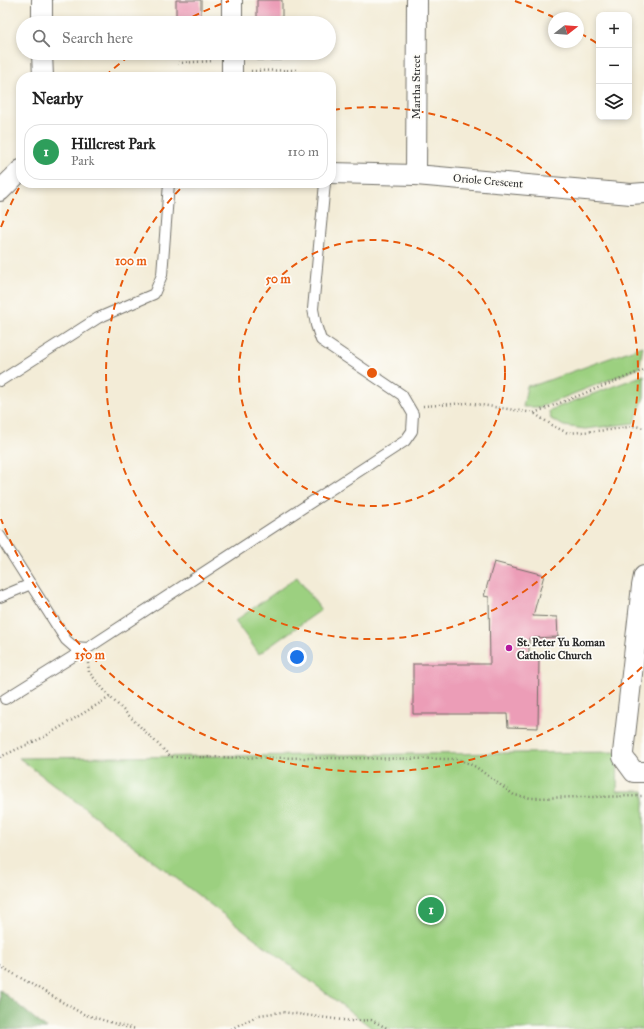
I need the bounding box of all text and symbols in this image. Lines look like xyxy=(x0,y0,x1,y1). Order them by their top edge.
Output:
north arrow xyxy=(548,12,584,48)
map controls xyxy=(596,12,632,120)
button: + xyxy=(596,12,632,48)
search box xyxy=(16,16,336,60)
icon: search xyxy=(30,27,52,49)
text: Search here xyxy=(62,29,133,47)
button: − xyxy=(596,48,632,84)
street label: Martha Street xyxy=(410,55,423,119)
button: layers xyxy=(596,84,632,120)
text: Nearby xyxy=(32,88,83,109)
text: Hillcrest Park xyxy=(71,135,155,153)
text: 1 xyxy=(43,144,49,160)
text: 110 m xyxy=(287,144,319,160)
text: Park xyxy=(71,153,95,169)
street label: Oriole Crescent xyxy=(453,171,524,191)
text: 100 m xyxy=(115,254,148,268)
text: 50 m xyxy=(265,272,292,286)
centre of rings xyxy=(365,366,379,380)
place label: St. Peter Yu Roman Catholic Church xyxy=(517,636,605,662)
marker: St. Peter Yu Roman Catholic Church xyxy=(504,643,514,653)
your location xyxy=(287,647,307,667)
text: 150 m xyxy=(75,648,106,662)
pin: 1 xyxy=(418,895,444,925)

